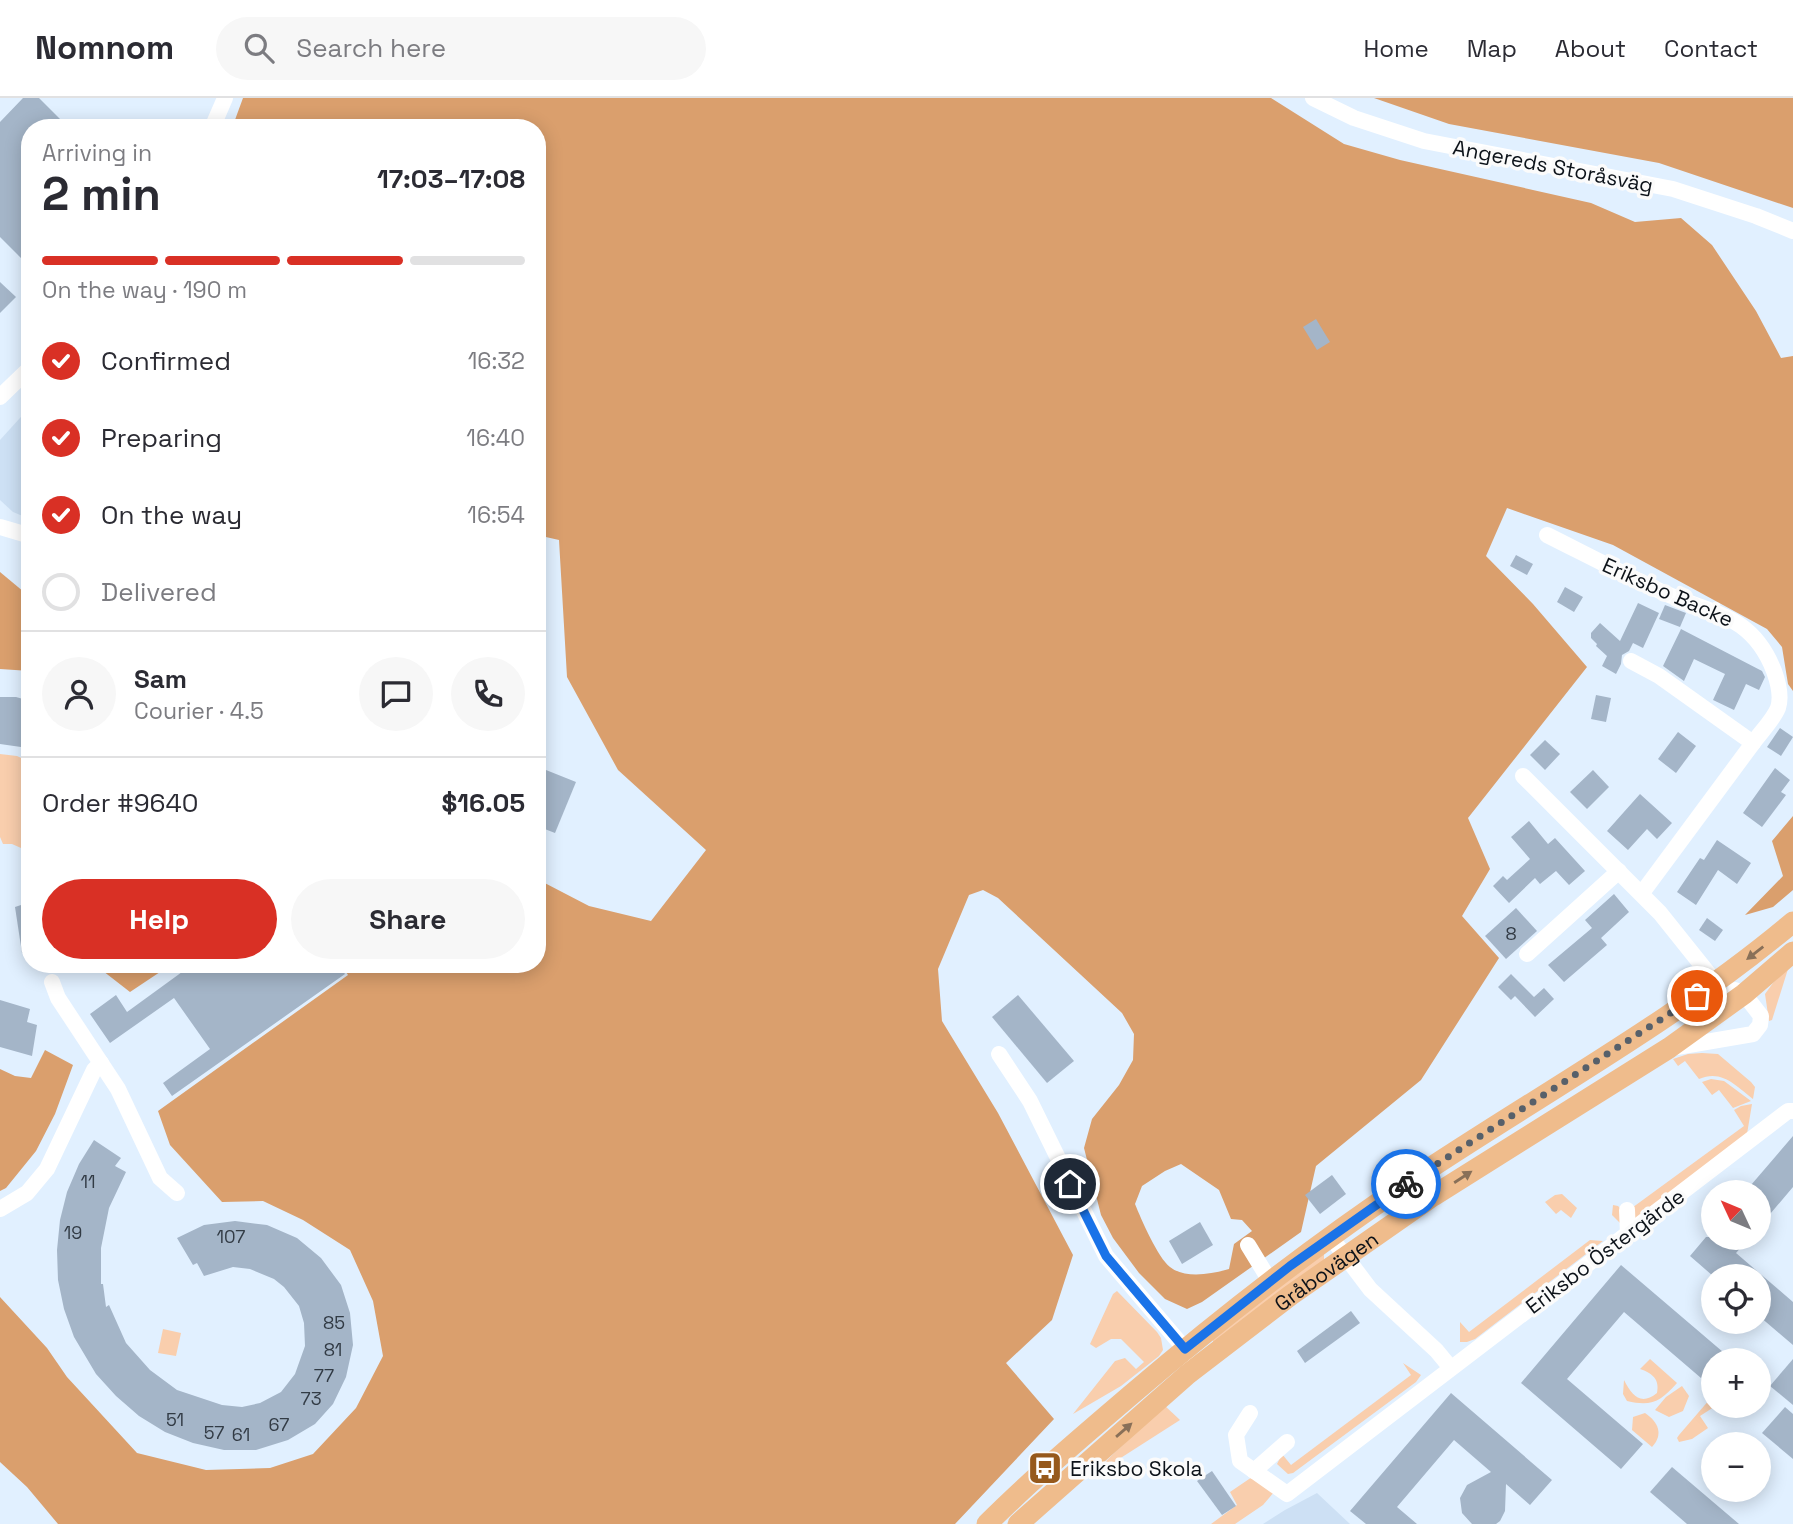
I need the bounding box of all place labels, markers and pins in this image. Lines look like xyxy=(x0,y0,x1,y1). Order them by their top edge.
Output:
pin xyxy=(1667,966,1727,1026)
pin xyxy=(1040,1154,1100,1214)
bus stop icon: Eriksbo Skola xyxy=(1026,1449,1064,1487)
place label: Eriksbo Skola xyxy=(1070,1455,1203,1482)

